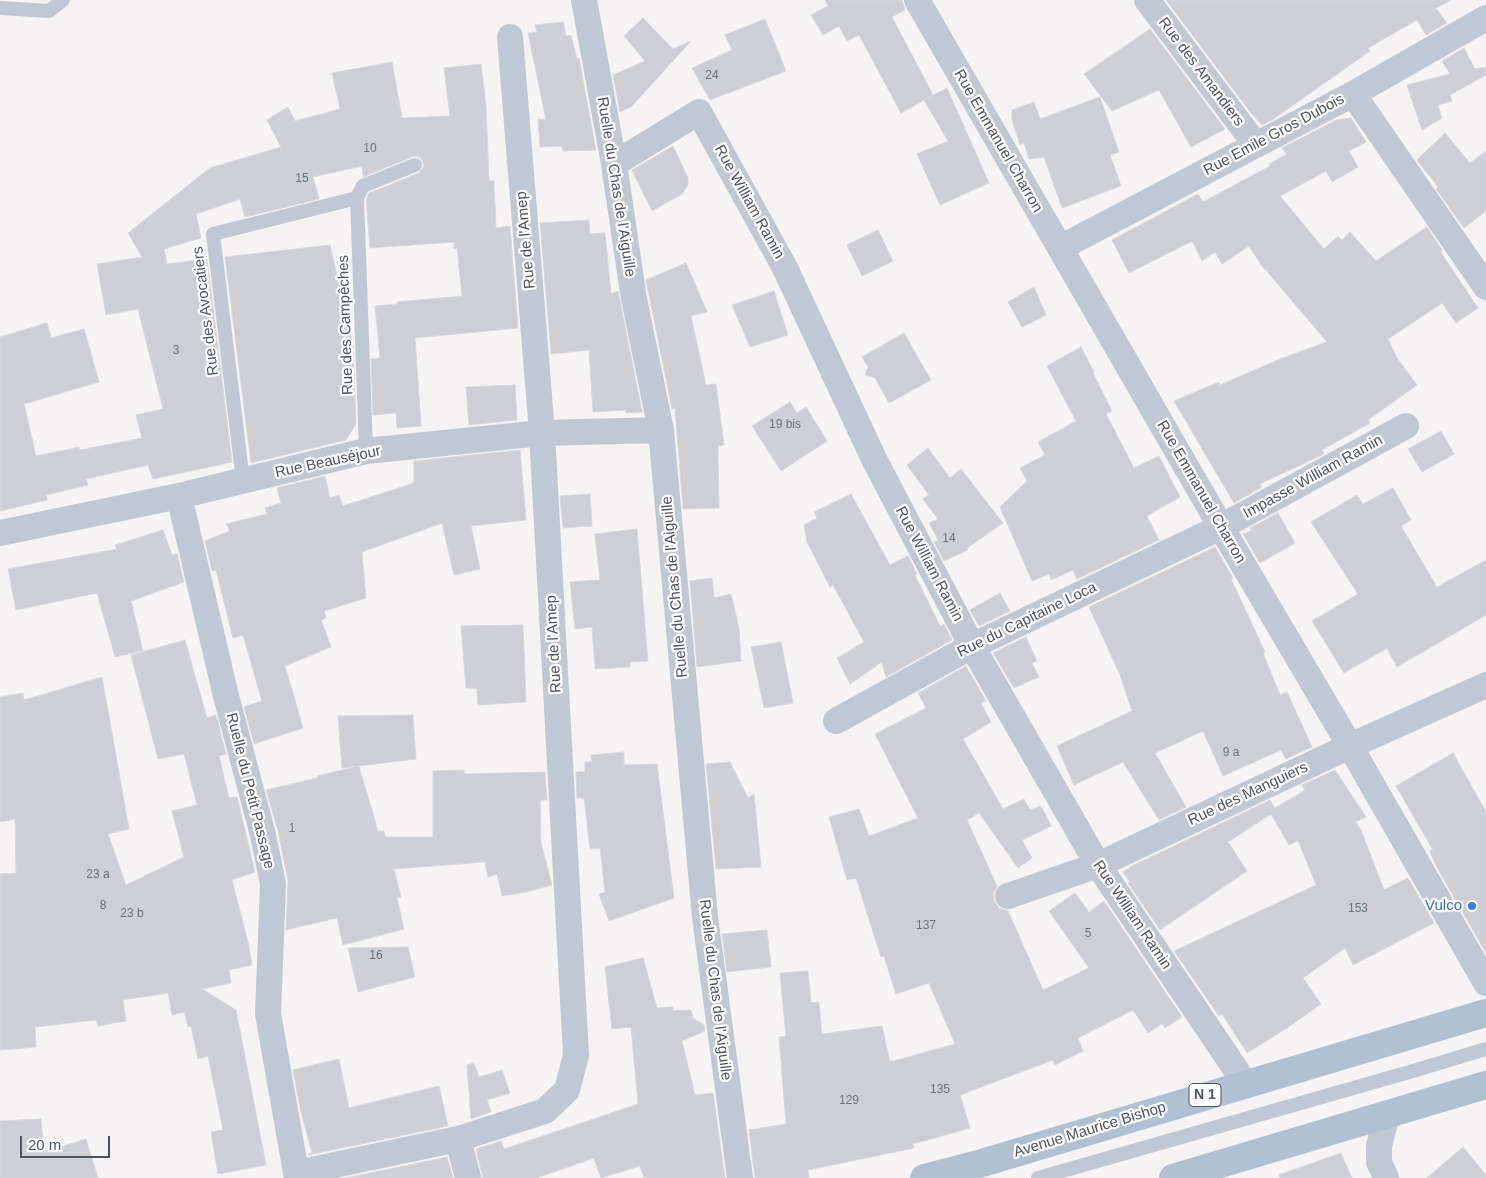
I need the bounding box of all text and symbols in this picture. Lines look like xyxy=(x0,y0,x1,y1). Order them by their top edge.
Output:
street label: Rue des Amandiers xyxy=(1154,14,1248,130)
street label: Rue Emmanuel Charron xyxy=(950,66,1046,216)
house number: 24 xyxy=(705,69,719,83)
street label: Rue Emile Gros Dubois xyxy=(1201,90,1347,180)
street label: Ruelle du Chas de l'Aiguille xyxy=(593,96,639,278)
house number: 10 xyxy=(363,142,377,156)
street label: Rue William Ramin xyxy=(710,142,788,262)
house number: 15 xyxy=(295,172,309,186)
street label: Rue de l'Amep xyxy=(513,190,539,290)
street label: Rue des Avocatiers xyxy=(189,245,223,377)
street label: Rue des Campêches xyxy=(335,255,357,395)
house number: 3 xyxy=(173,344,179,358)
street label: Rue Emmanuel Charron xyxy=(1153,417,1249,567)
house number: 19 bis xyxy=(769,418,801,432)
street label: Impasse William Ramin xyxy=(1240,431,1386,523)
street label: Rue Beauséjour xyxy=(274,442,382,482)
street label: Ruelle du Chas de l'Aiguille xyxy=(658,495,692,679)
street label: Rue William Ramin xyxy=(891,503,967,625)
house number: 14 xyxy=(942,532,956,546)
street label: Rue du Capitaine Loca xyxy=(954,578,1100,662)
street label: Rue de l'Amep xyxy=(542,595,566,693)
street label: Ruelle du Petit Passage xyxy=(222,711,278,871)
house number: 9 a xyxy=(1223,746,1239,760)
street label: Rue des Manguiers xyxy=(1185,758,1311,830)
house number: 1 xyxy=(289,822,295,836)
street label: Rue William Ramin xyxy=(1089,857,1175,973)
house number: 23 a xyxy=(86,868,110,882)
place label: Vulco xyxy=(1425,897,1462,915)
house number: 8 xyxy=(100,899,106,913)
street label: Ruelle du Chas de l'Aiguille xyxy=(695,899,735,1081)
marker: Vulco xyxy=(1466,900,1478,912)
house number: 153 xyxy=(1348,902,1368,916)
house number: 23 b xyxy=(120,907,144,921)
house number: 137 xyxy=(916,919,936,933)
house number: 5 xyxy=(1085,927,1091,941)
house number: 16 xyxy=(369,949,383,963)
house number: 135 xyxy=(930,1083,950,1097)
road number: N 1 xyxy=(1189,1084,1221,1106)
house number: 129 xyxy=(839,1094,859,1108)
street label: Avenue Maurice Bishop xyxy=(1012,1098,1168,1162)
scale bar xyxy=(22,1126,112,1158)
text: 20 m xyxy=(28,1136,61,1153)

